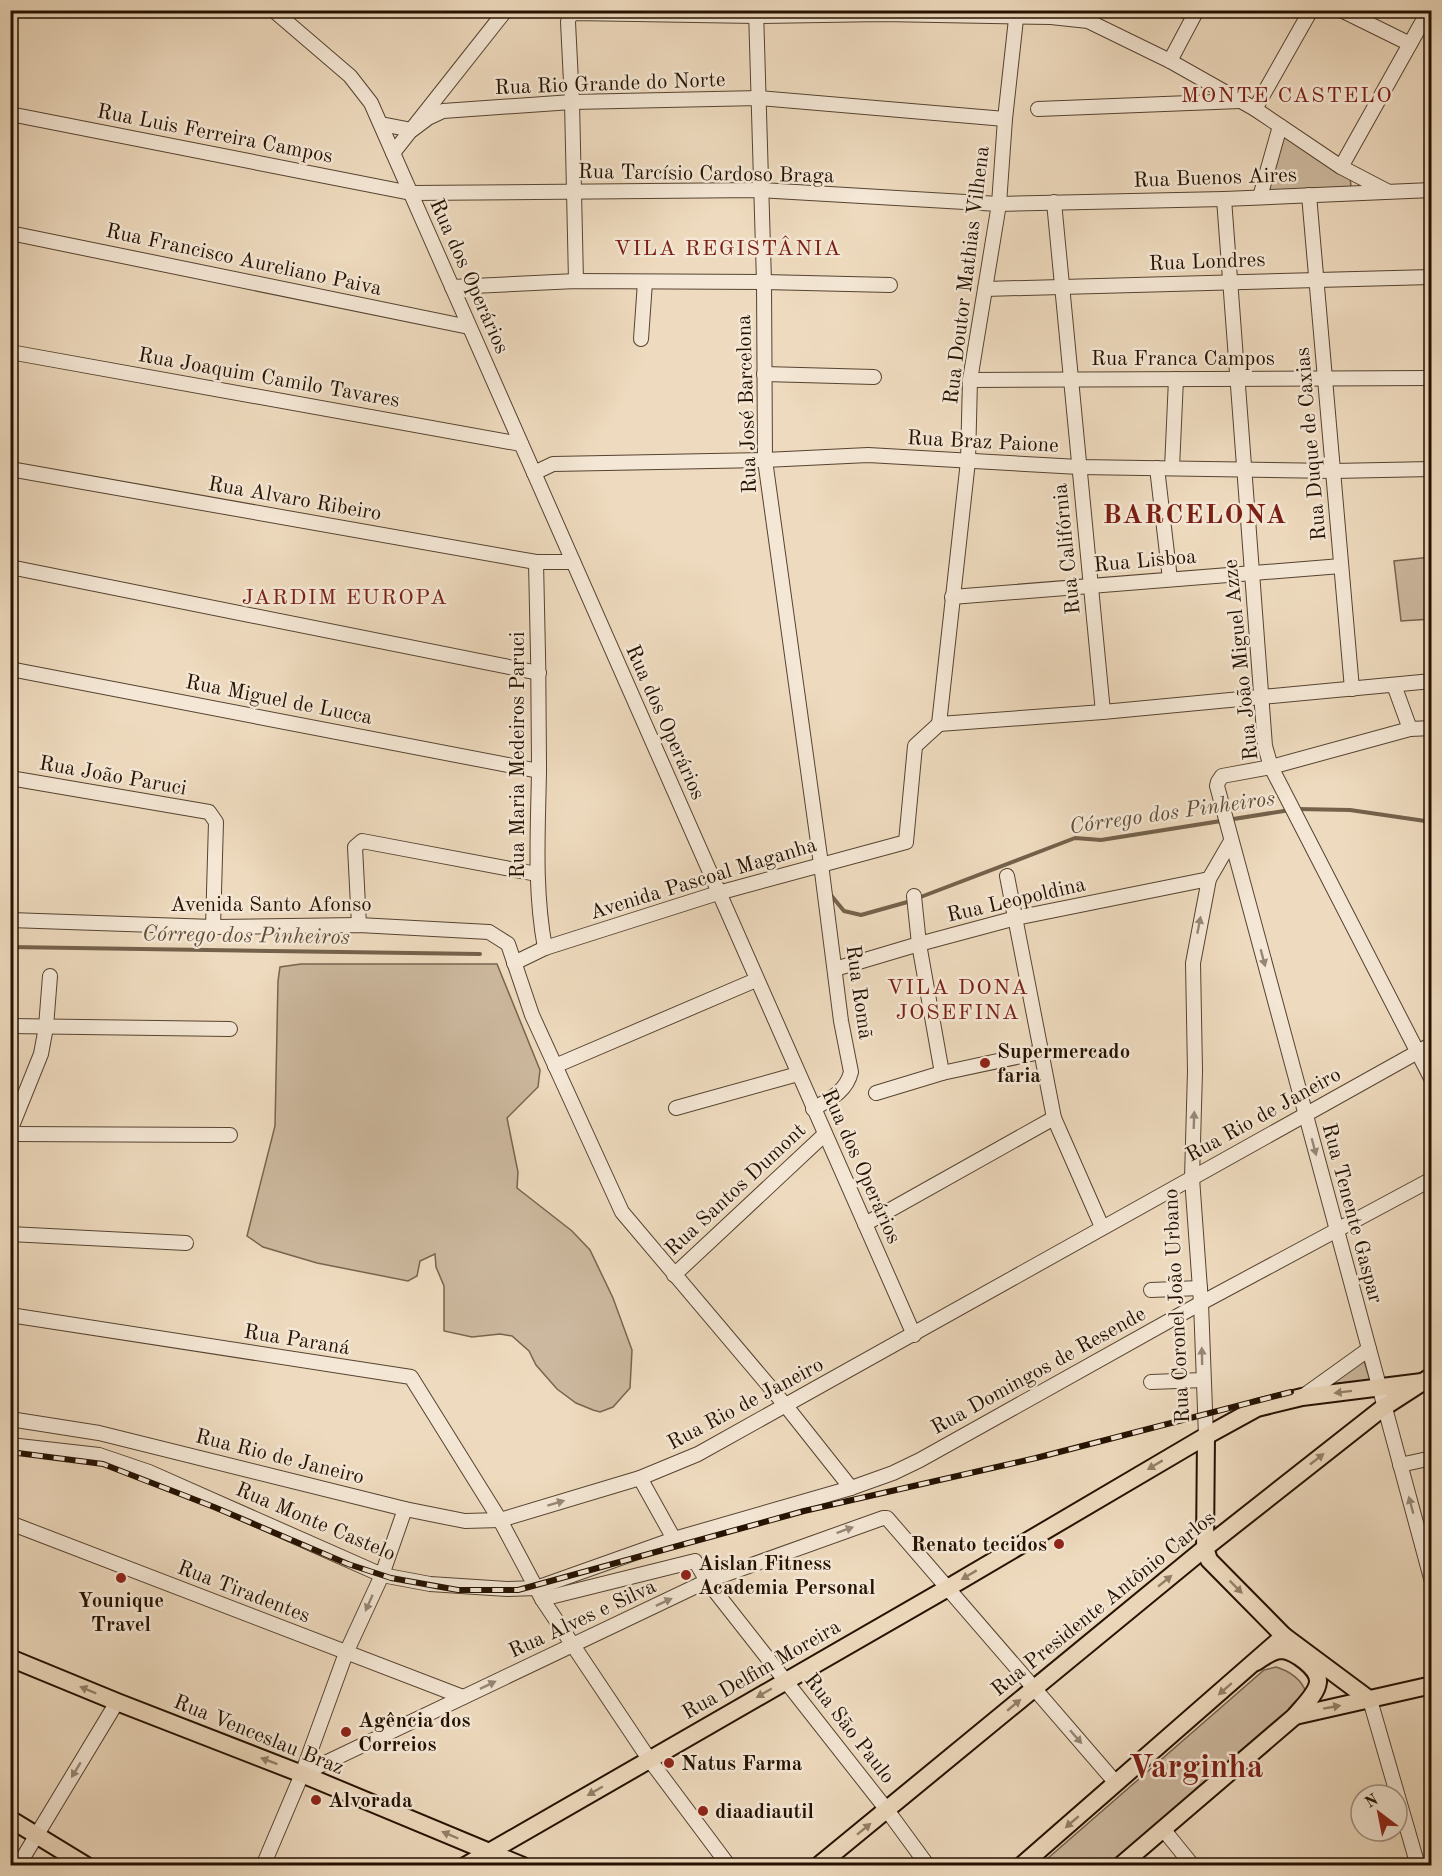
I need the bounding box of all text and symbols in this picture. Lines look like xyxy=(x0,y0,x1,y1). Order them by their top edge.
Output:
street label: Rua Rio Grande do Norte xyxy=(494,70,726,99)
district label: MONTE CASTELO xyxy=(1181,85,1393,107)
street label: Rua Luis Ferreira Campos xyxy=(95,101,334,168)
street label: Rua Doutor Mathias Vilhena xyxy=(941,145,994,405)
street label: Rua Tarcísio Cardoso Braga xyxy=(578,162,834,187)
street label: Rua Buenos Aires xyxy=(1133,165,1297,192)
street label: Rua dos Operários xyxy=(425,196,512,357)
street label: Rua Francisco Aureliano Paiva xyxy=(104,221,384,300)
district label: VILA REGISTÂNIA xyxy=(614,235,842,260)
street label: Rua Londres xyxy=(1148,250,1266,275)
street label: Rua José Barcelona xyxy=(734,314,761,494)
street label: Rua Joaquim Camilo Tavares xyxy=(136,345,401,412)
street label: Rua Duque de Caxias xyxy=(1293,346,1330,542)
street label: Rua Franca Campos xyxy=(1091,349,1275,370)
street label: Rua Braz Paione xyxy=(907,428,1059,457)
street label: Rua Alvaro Ribeiro xyxy=(206,474,383,525)
street label: Rua Califórnia xyxy=(1050,482,1085,615)
district label: BARCELONA xyxy=(1102,502,1288,529)
street label: Rua Lisboa xyxy=(1093,547,1197,576)
street label: Rua João Miguel Azze xyxy=(1220,558,1262,761)
district label: JARDIM EUROPA xyxy=(242,587,448,609)
street label: Rua Maria Medeiros Paruci xyxy=(508,632,529,878)
street label: Rua dos Operários xyxy=(621,642,708,803)
street label: Rua Miguel de Lucca xyxy=(183,672,374,729)
street label: Rua João Paruci xyxy=(37,753,188,800)
water label: Córrego dos Pinheiros xyxy=(1068,788,1277,838)
street label: Avenida Pascoal Maganha xyxy=(588,835,819,924)
street label: Rua Leopoldina xyxy=(945,874,1088,927)
street label: Avenida Santo Afonso xyxy=(170,895,372,916)
one-way arrow xyxy=(1195,915,1204,934)
water label: Córrego dos Pinheiros xyxy=(142,923,350,949)
street label: Rua Romã xyxy=(842,944,876,1041)
one-way arrow xyxy=(1258,949,1268,968)
district label: VILA DONA JOSEFINA xyxy=(887,977,1029,1024)
place label: Supermercado faria xyxy=(997,1042,1130,1087)
marker: Supermercado faria xyxy=(978,1056,992,1070)
street label: Rua Rio de Janeiro xyxy=(1183,1064,1345,1167)
street label: Rua dos Operários xyxy=(817,1086,904,1247)
one-way arrow xyxy=(1189,1110,1199,1129)
street label: Rua Santos Dumont xyxy=(662,1120,810,1260)
street label: Rua Tenente Gaspar xyxy=(1317,1121,1386,1306)
one-way arrow xyxy=(1309,1137,1319,1156)
street label: Rua Coronel João Urbano xyxy=(1161,1188,1194,1424)
street label: Rua Domingos de Resende xyxy=(928,1304,1150,1439)
street label: Rua Paraná xyxy=(242,1322,351,1359)
one-way arrow xyxy=(1198,1347,1207,1366)
street label: Rua Rio de Janeiro xyxy=(664,1354,827,1454)
one-way arrow xyxy=(1333,1387,1352,1397)
street label: Rua Rio de Janeiro xyxy=(193,1426,366,1489)
one-way arrow xyxy=(1310,1454,1325,1466)
one-way arrow xyxy=(1147,1460,1163,1471)
street label: Rua Monte Castelo xyxy=(232,1479,398,1566)
one-way arrow xyxy=(1405,1496,1415,1514)
one-way arrow xyxy=(547,1498,565,1507)
street label: Rua Presidente Antônio Carlos xyxy=(988,1507,1220,1701)
one-way arrow xyxy=(836,1525,854,1535)
place label: Renato tecidos xyxy=(911,1535,1047,1556)
marker: Renato tecidos xyxy=(1052,1537,1066,1551)
place label: Aislan Fitness Academia Personal xyxy=(698,1554,875,1599)
street label: Rua Tiradentes xyxy=(174,1557,313,1627)
marker: Aislan Fitness Academia Personal xyxy=(679,1568,693,1582)
one-way arrow xyxy=(960,1570,977,1580)
marker: Younique Travel xyxy=(114,1571,128,1585)
one-way arrow xyxy=(1157,1574,1173,1587)
street label: Rua Alves e Silva xyxy=(506,1576,659,1663)
one-way arrow xyxy=(1228,1580,1242,1594)
place label: Younique Travel xyxy=(78,1591,164,1636)
one-way arrow xyxy=(364,1595,374,1613)
one-way arrow xyxy=(655,1597,672,1606)
street label: Rua Delfim Moreira xyxy=(679,1616,844,1724)
street label: Rua São Paulo xyxy=(800,1670,898,1788)
one-way arrow xyxy=(479,1681,496,1690)
one-way arrow xyxy=(1218,1682,1233,1695)
one-way arrow xyxy=(78,1685,96,1695)
one-way arrow xyxy=(756,1688,772,1699)
street label: Rua Venceslau Braz xyxy=(170,1692,347,1779)
one-way arrow xyxy=(1006,1698,1022,1711)
one-way arrow xyxy=(1323,1702,1342,1711)
place label: Agência dos Correios xyxy=(358,1711,471,1756)
marker: Agência dos Correios xyxy=(339,1725,353,1739)
one-way arrow xyxy=(1069,1729,1082,1744)
district label: Varginha xyxy=(1128,1752,1264,1785)
place label: Natus Farma xyxy=(681,1754,803,1775)
one-way arrow xyxy=(260,1756,278,1765)
marker: Natus Farma xyxy=(662,1756,676,1770)
one-way arrow xyxy=(71,1762,82,1778)
north arrow xyxy=(1349,1783,1409,1843)
one-way arrow xyxy=(587,1785,603,1796)
place label: Alvorada xyxy=(328,1791,413,1812)
text: N xyxy=(1363,1792,1382,1812)
marker: Alvorada xyxy=(309,1793,323,1807)
place label: diaadiautil xyxy=(715,1802,814,1823)
marker: diaadiautil xyxy=(696,1804,710,1818)
one-way arrow xyxy=(1064,1815,1080,1828)
one-way arrow xyxy=(856,1822,872,1835)
one-way arrow xyxy=(440,1830,458,1840)

